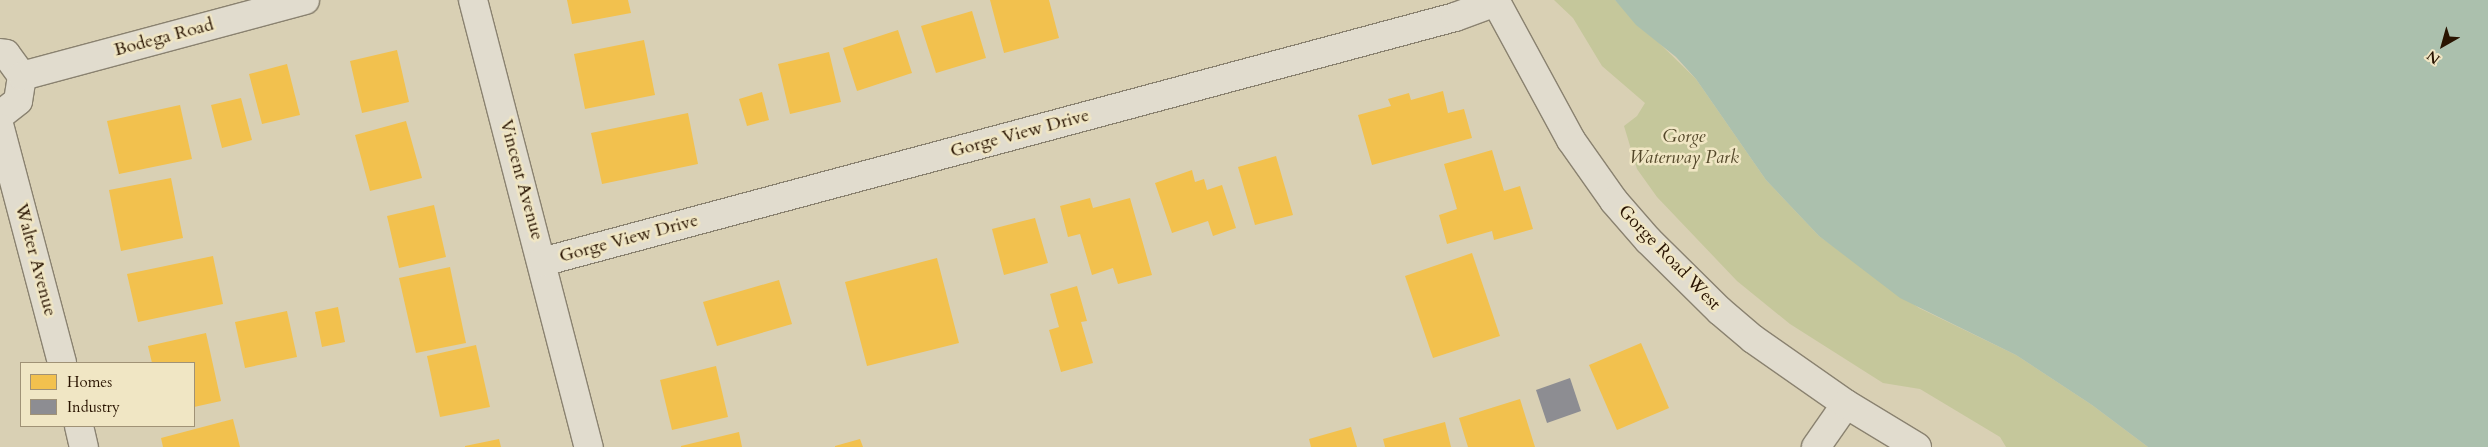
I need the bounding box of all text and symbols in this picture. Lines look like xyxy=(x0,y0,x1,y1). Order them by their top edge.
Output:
street label: Bodega Road xyxy=(112,14,216,62)
north arrow xyxy=(2418,20,2468,70)
text: N xyxy=(2423,46,2444,68)
street label: Gorge View Drive xyxy=(948,105,1092,163)
street label: Vincent Avenue xyxy=(495,117,547,243)
park label: Gorge Waterway Park xyxy=(1629,127,1739,170)
street label: Walter Avenue xyxy=(10,201,60,319)
street label: Gorge Road West xyxy=(1613,201,1725,315)
street label: Gorge View Drive xyxy=(557,210,701,268)
legend xyxy=(20,362,195,427)
text: Homes xyxy=(67,372,112,392)
text: Industry xyxy=(67,397,120,417)

